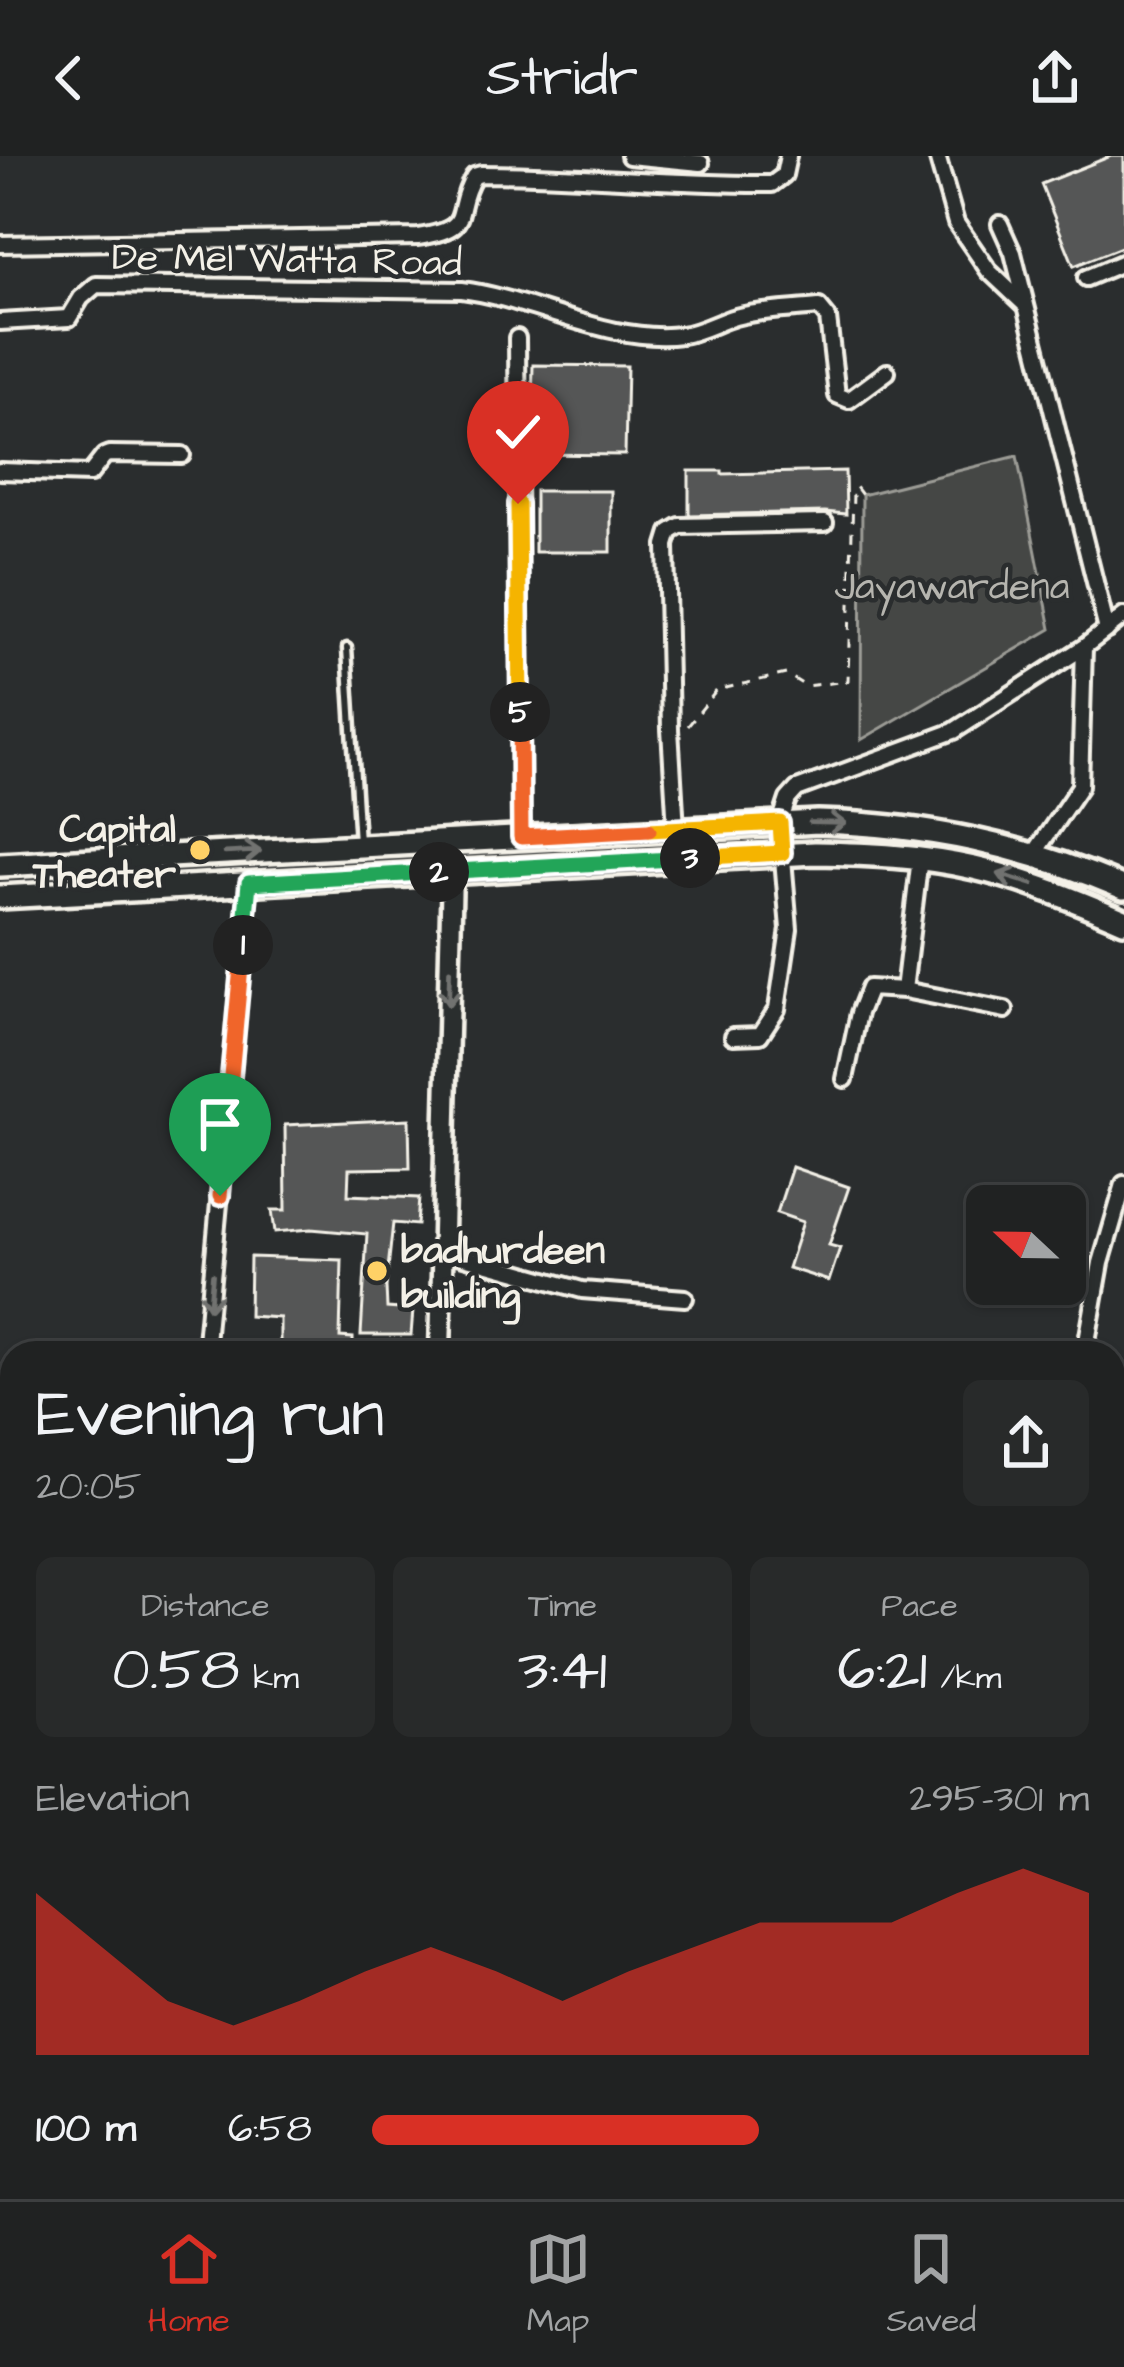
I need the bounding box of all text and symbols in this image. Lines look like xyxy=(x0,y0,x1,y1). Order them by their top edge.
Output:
text: Stridr xyxy=(486,41,638,116)
icon: back xyxy=(36,45,102,111)
icon: share xyxy=(1022,45,1088,111)
street label: De Mel Watta Road xyxy=(111,231,462,291)
pin xyxy=(467,381,569,504)
icon: check xyxy=(485,399,551,465)
park label: Jayawardena xyxy=(834,561,1070,616)
pin: 5 xyxy=(490,682,550,742)
text: 5 xyxy=(508,689,532,735)
place label: Capital Theater xyxy=(32,804,176,903)
one-way arrow xyxy=(808,811,847,834)
pin: 3 xyxy=(660,828,720,888)
text: 3 xyxy=(682,835,698,881)
marker: Capital Theater xyxy=(187,837,213,863)
one-way arrow xyxy=(223,840,262,863)
pin: 2 xyxy=(409,842,469,902)
text: 2 xyxy=(430,849,448,895)
one-way arrow xyxy=(997,867,1035,889)
pin: 1 xyxy=(213,915,273,975)
text: 1 xyxy=(241,922,245,968)
one-way arrow xyxy=(437,968,460,1007)
pin xyxy=(169,1073,271,1196)
icon: arrive xyxy=(187,1091,253,1157)
north arrow xyxy=(966,1185,1086,1305)
map controls xyxy=(966,1185,1086,1305)
place label: badhurdeen building xyxy=(401,1225,606,1325)
marker: badhurdeen building xyxy=(364,1258,390,1284)
one-way arrow xyxy=(199,1272,222,1311)
text: Evening run xyxy=(36,1370,384,1462)
button: share xyxy=(963,1380,1089,1506)
text: 20:05 xyxy=(36,1461,142,1515)
text: Distance xyxy=(141,1583,270,1629)
text: Time xyxy=(528,1583,597,1629)
text: Pace xyxy=(881,1583,958,1629)
text: 0.58 xyxy=(112,1629,240,1712)
text: 3:41 xyxy=(518,1629,607,1712)
text: 6:21 xyxy=(838,1629,927,1712)
text: km xyxy=(240,1655,299,1701)
text: /km xyxy=(927,1655,1001,1701)
text: Elevation xyxy=(36,1773,190,1827)
text: 295–301 m xyxy=(909,1773,1089,1827)
text: 100 m xyxy=(36,2103,136,2157)
text: 6:58 xyxy=(228,2103,312,2157)
tab: Home xyxy=(148,2226,230,2344)
tab: Map xyxy=(525,2226,591,2344)
tab: Saved xyxy=(886,2226,976,2344)

